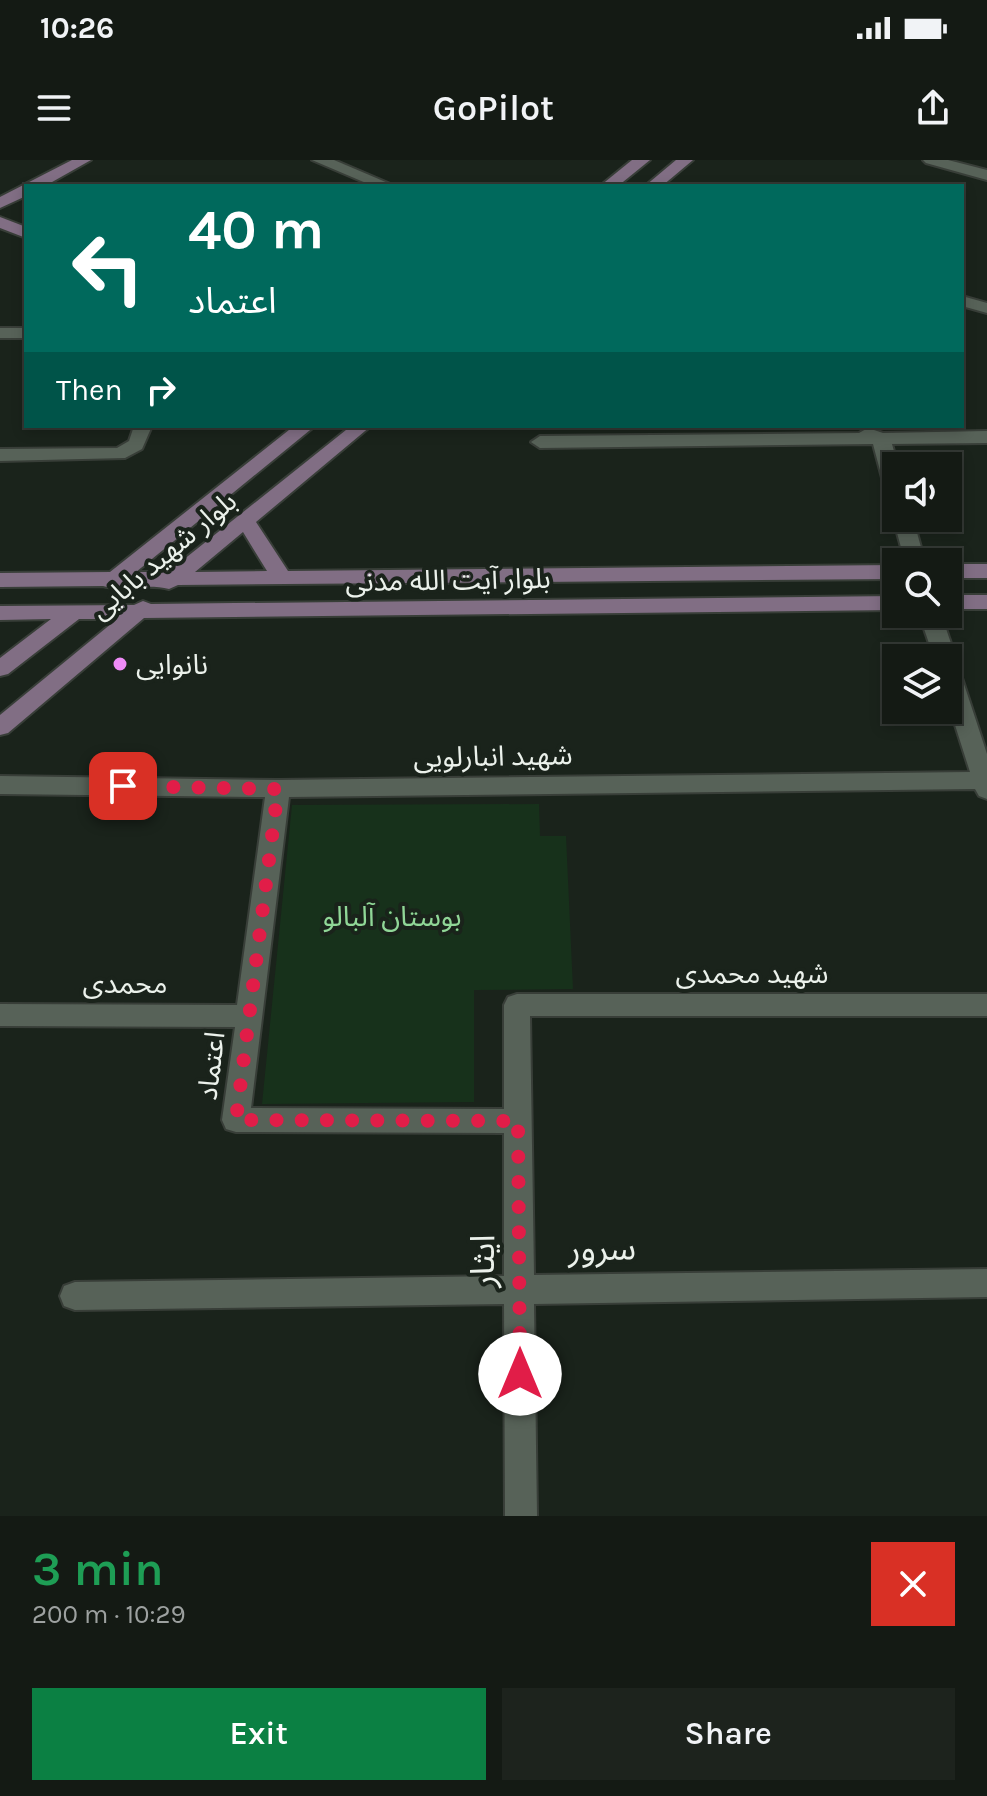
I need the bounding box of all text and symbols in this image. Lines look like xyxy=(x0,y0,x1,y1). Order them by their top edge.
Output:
text: 10:26 xyxy=(40,10,114,46)
icon: menu xyxy=(32,86,76,130)
icon: share xyxy=(911,86,955,130)
text: GoPilot xyxy=(433,87,554,129)
text: 40 m xyxy=(188,197,324,262)
icon: left xyxy=(56,216,160,320)
text: اعتماد xyxy=(188,280,277,322)
icon: right xyxy=(139,368,183,412)
text: Then xyxy=(56,372,123,408)
map controls xyxy=(882,452,962,724)
button: sound xyxy=(882,452,962,532)
street label: بلوار شهید بابایی xyxy=(83,484,243,626)
button: search xyxy=(882,548,962,628)
street label: بلوار آیت الله مدنی xyxy=(345,562,551,598)
button: layers xyxy=(882,644,962,724)
place label: نانوایی xyxy=(136,648,208,681)
marker: نانوایی xyxy=(111,655,129,673)
street label: شهید انبارلویی xyxy=(413,738,573,774)
pin xyxy=(89,752,157,820)
icon: arrive xyxy=(101,764,145,808)
park label: بوستان آلبالو xyxy=(322,900,462,933)
street label: شهید محمدی xyxy=(675,957,829,990)
street label: محمدی xyxy=(83,967,167,1000)
street label: اعتماد xyxy=(190,1030,232,1102)
street label: سرور xyxy=(567,1228,636,1270)
street label: ایثار xyxy=(463,1234,503,1289)
position arrow xyxy=(478,1332,562,1416)
text: 3 min xyxy=(32,1541,164,1597)
button: close xyxy=(871,1542,955,1626)
text: 200 m · 10:29 xyxy=(32,1599,186,1630)
button: Exit xyxy=(32,1688,486,1780)
button: Share xyxy=(502,1688,955,1780)

